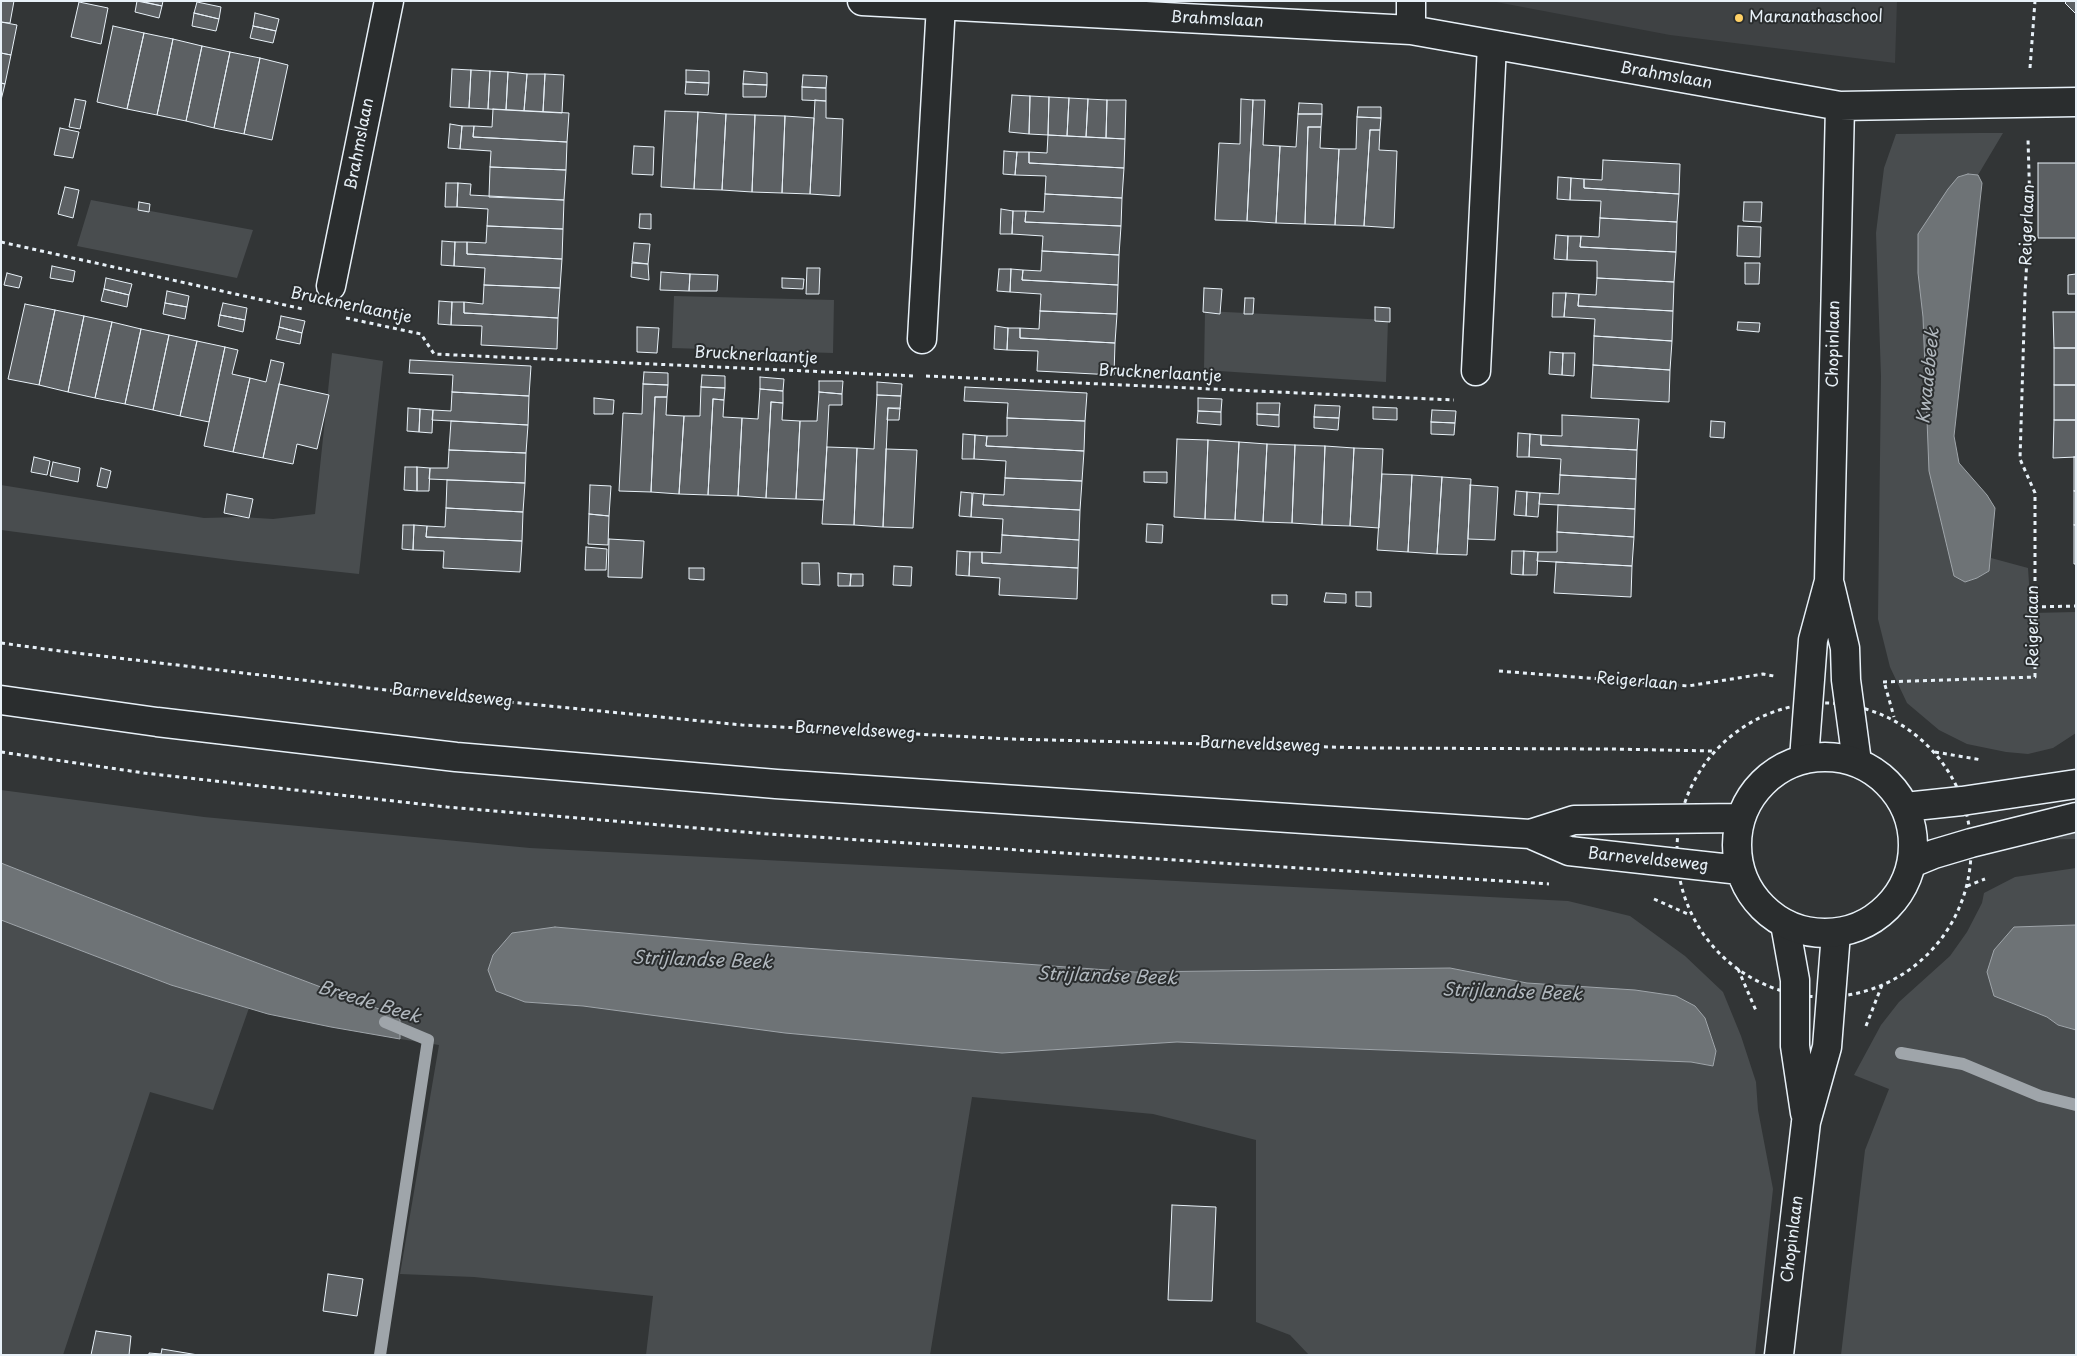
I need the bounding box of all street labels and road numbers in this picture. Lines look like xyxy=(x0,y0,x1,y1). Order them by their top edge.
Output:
street label: Brahmslaan xyxy=(1170,8,1264,32)
street label: Brahmslaan xyxy=(1618,58,1714,94)
street label: Brahmslaan xyxy=(342,96,378,192)
street label: Reigerlaan xyxy=(2017,184,2039,266)
street label: Brucknerlaantje xyxy=(289,284,413,328)
street label: Chopinlaan xyxy=(1824,300,1844,388)
street label: Brucknerlaantje xyxy=(694,343,818,369)
street label: Brucknerlaantje xyxy=(1098,361,1222,387)
street label: Reigerlaan xyxy=(2024,585,2044,667)
street label: Reigerlaan xyxy=(1596,669,1678,695)
street label: Barneveldseweg xyxy=(391,680,513,712)
street label: Barneveldseweg xyxy=(794,718,916,744)
street label: Barneveldseweg xyxy=(1199,733,1321,757)
street label: Barneveldseweg xyxy=(1587,844,1709,876)
street label: Chopinlaan xyxy=(1778,1194,1808,1284)

